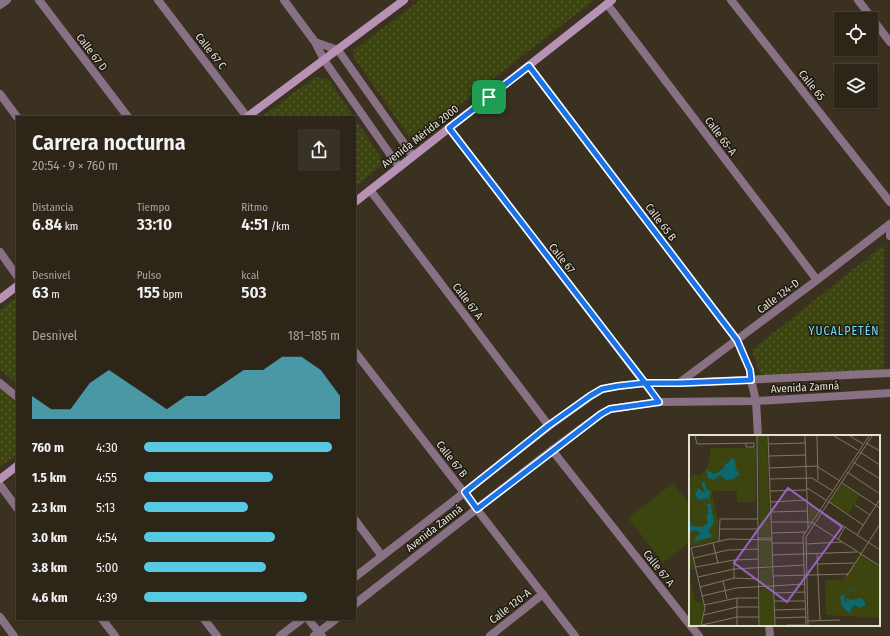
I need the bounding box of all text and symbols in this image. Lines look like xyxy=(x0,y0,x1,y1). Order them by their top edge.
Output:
map controls xyxy=(834,12,878,108)
button: locate xyxy=(834,12,878,56)
street label: Calle 67 D xyxy=(73,31,110,73)
street label: Calle 67 C xyxy=(192,31,229,72)
button: layers xyxy=(834,64,878,108)
street label: Calle 65 xyxy=(796,68,827,103)
pin xyxy=(472,80,506,114)
icon: arrive xyxy=(478,86,500,108)
street label: Avenida Mérida 2000 xyxy=(379,102,462,171)
street label: Calle 65-A xyxy=(702,115,739,158)
text: Carrera nocturna xyxy=(32,129,186,156)
button: share xyxy=(298,129,340,171)
text: 20:54 · 9 × 760 m xyxy=(32,158,118,173)
text: Distancia xyxy=(32,201,73,214)
text: Tiempo xyxy=(137,201,170,214)
text: Ritmo xyxy=(241,201,268,214)
street label: Calle 65 B xyxy=(642,201,679,244)
text: 6.84 xyxy=(32,214,62,235)
text: 33:10 xyxy=(137,214,172,235)
text: 4:51 xyxy=(241,214,268,235)
text: km xyxy=(62,220,78,233)
text: /km xyxy=(268,220,290,233)
street label: Calle 67 xyxy=(546,241,578,276)
text: Desnivel xyxy=(32,269,70,282)
text: Pulso xyxy=(137,269,161,282)
text: kcal xyxy=(241,269,259,282)
street label: Calle 124-D xyxy=(755,276,802,316)
street label: Calle 67 A xyxy=(450,280,486,322)
text: 63 xyxy=(32,282,49,303)
text: 155 xyxy=(137,282,160,303)
text: 503 xyxy=(241,282,267,303)
text: m xyxy=(49,288,60,301)
text: bpm xyxy=(160,288,183,301)
district label: YUCALPETÉN xyxy=(808,323,880,338)
text: Desnivel xyxy=(32,328,77,343)
text: 181–185 m xyxy=(288,328,340,343)
street label: Avenida Zamná xyxy=(770,379,840,396)
inset map xyxy=(689,435,880,626)
street label: Calle 67 B xyxy=(433,438,470,480)
text: 760 m xyxy=(32,440,64,455)
text: 4:30 xyxy=(96,440,118,455)
text: 1.5 km xyxy=(32,470,66,485)
text: 4:55 xyxy=(96,470,117,485)
text: 2.3 km xyxy=(32,500,67,515)
text: 5:13 xyxy=(96,500,115,515)
street label: Avenida Zamná xyxy=(403,502,465,555)
text: 3.0 km xyxy=(32,530,67,545)
text: 4:54 xyxy=(96,530,117,545)
street label: Calle 67 A xyxy=(640,548,677,589)
text: 3.8 km xyxy=(32,560,67,575)
text: 5:00 xyxy=(96,560,118,575)
street label: Calle 120-A xyxy=(487,586,534,627)
text: 4.6 km xyxy=(32,590,68,605)
text: 4:39 xyxy=(96,590,117,605)

